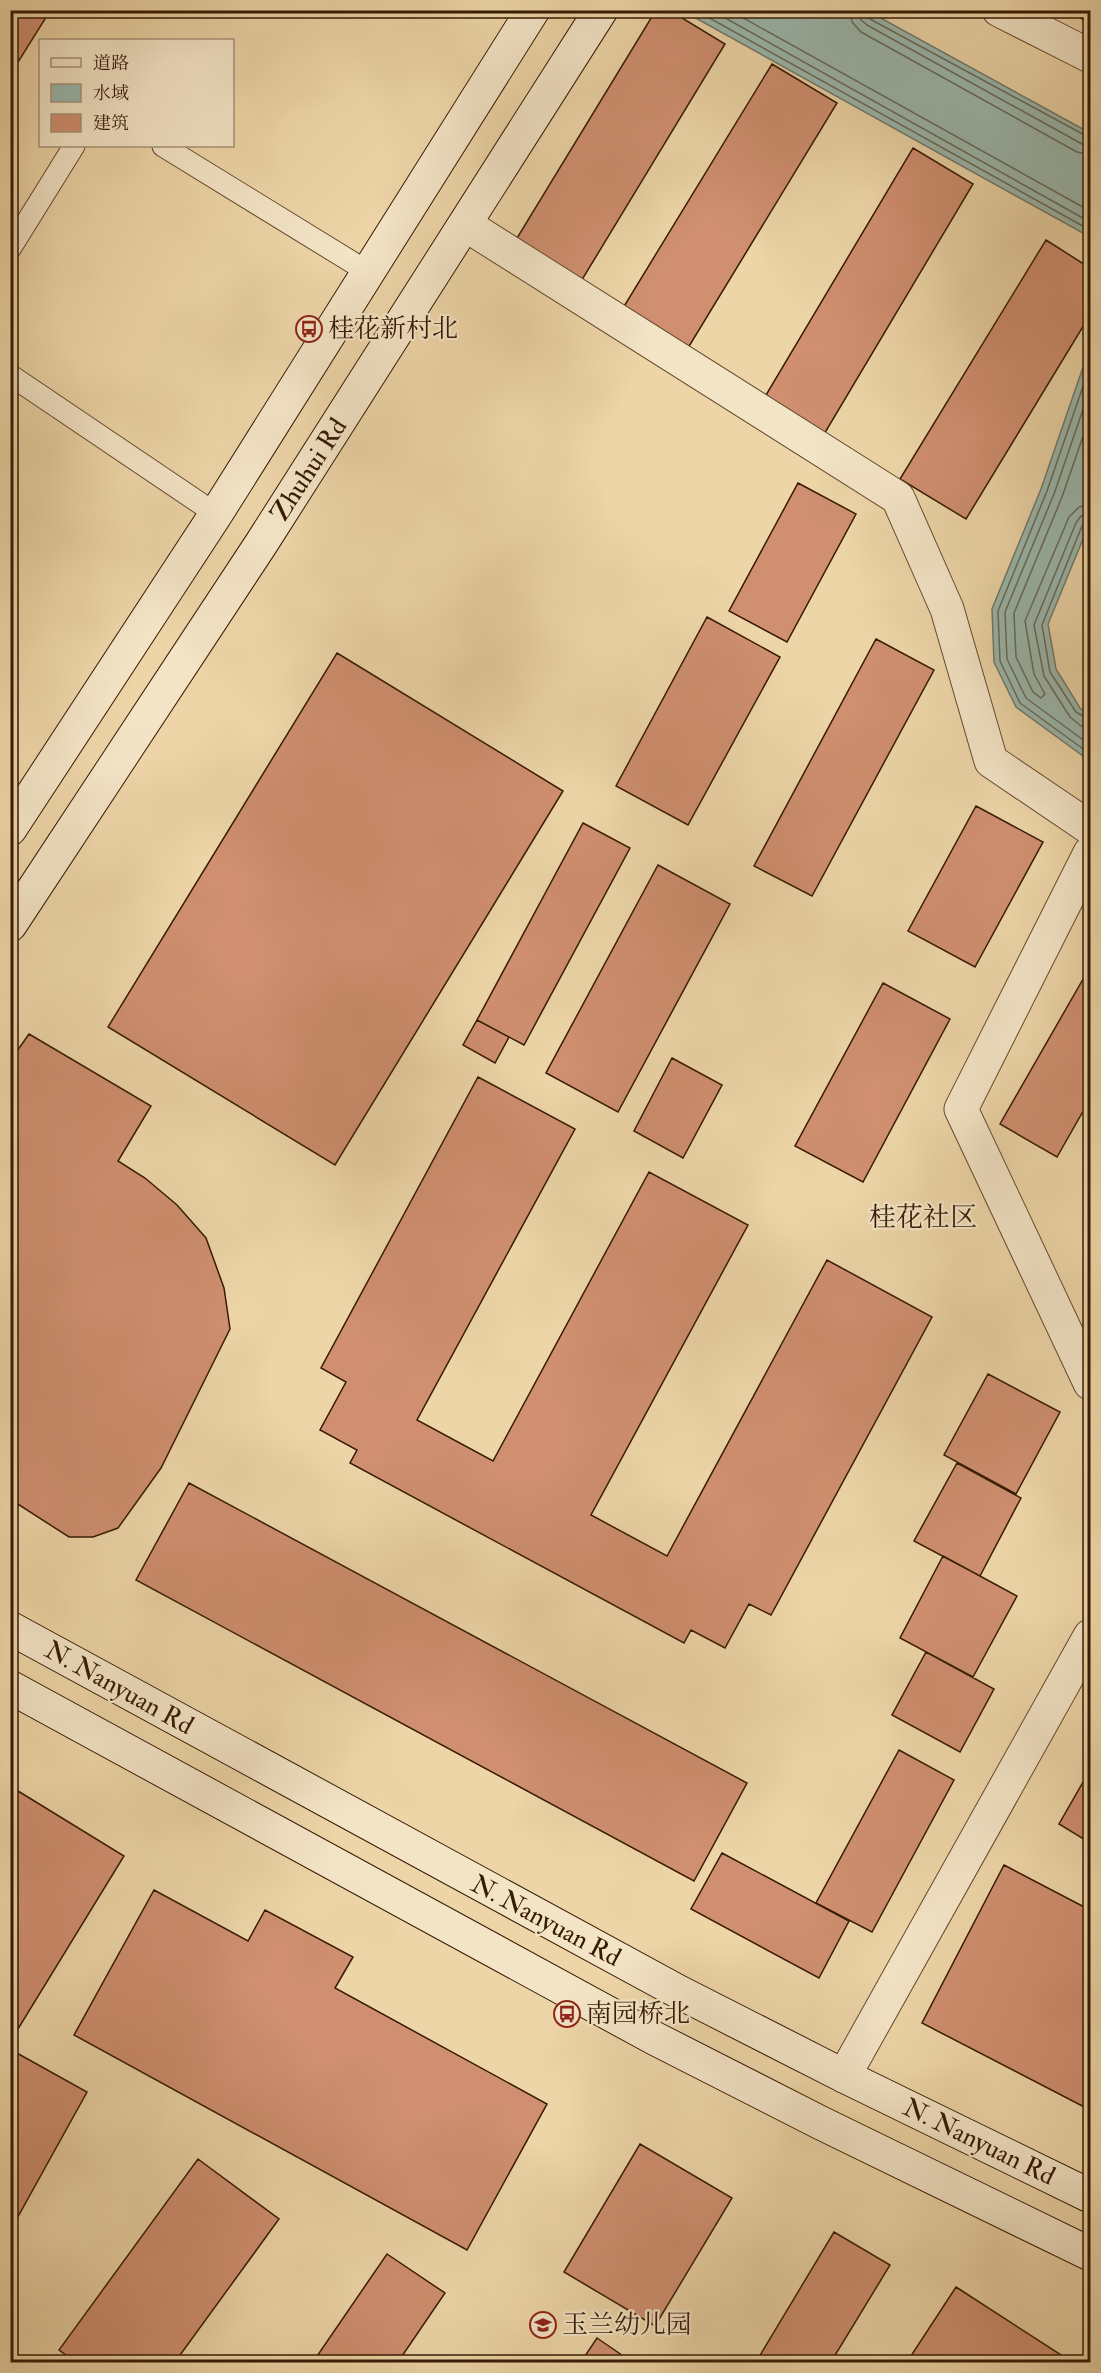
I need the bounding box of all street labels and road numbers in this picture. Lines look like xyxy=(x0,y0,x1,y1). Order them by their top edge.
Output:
street label: Zhuhui Rd xyxy=(264,412,354,528)
street label: N. Nanyuan Rd xyxy=(39,1634,199,1742)
street label: N. Nanyuan Rd xyxy=(466,1868,627,1974)
street label: N. Nanyuan Rd xyxy=(898,2091,1060,2193)

